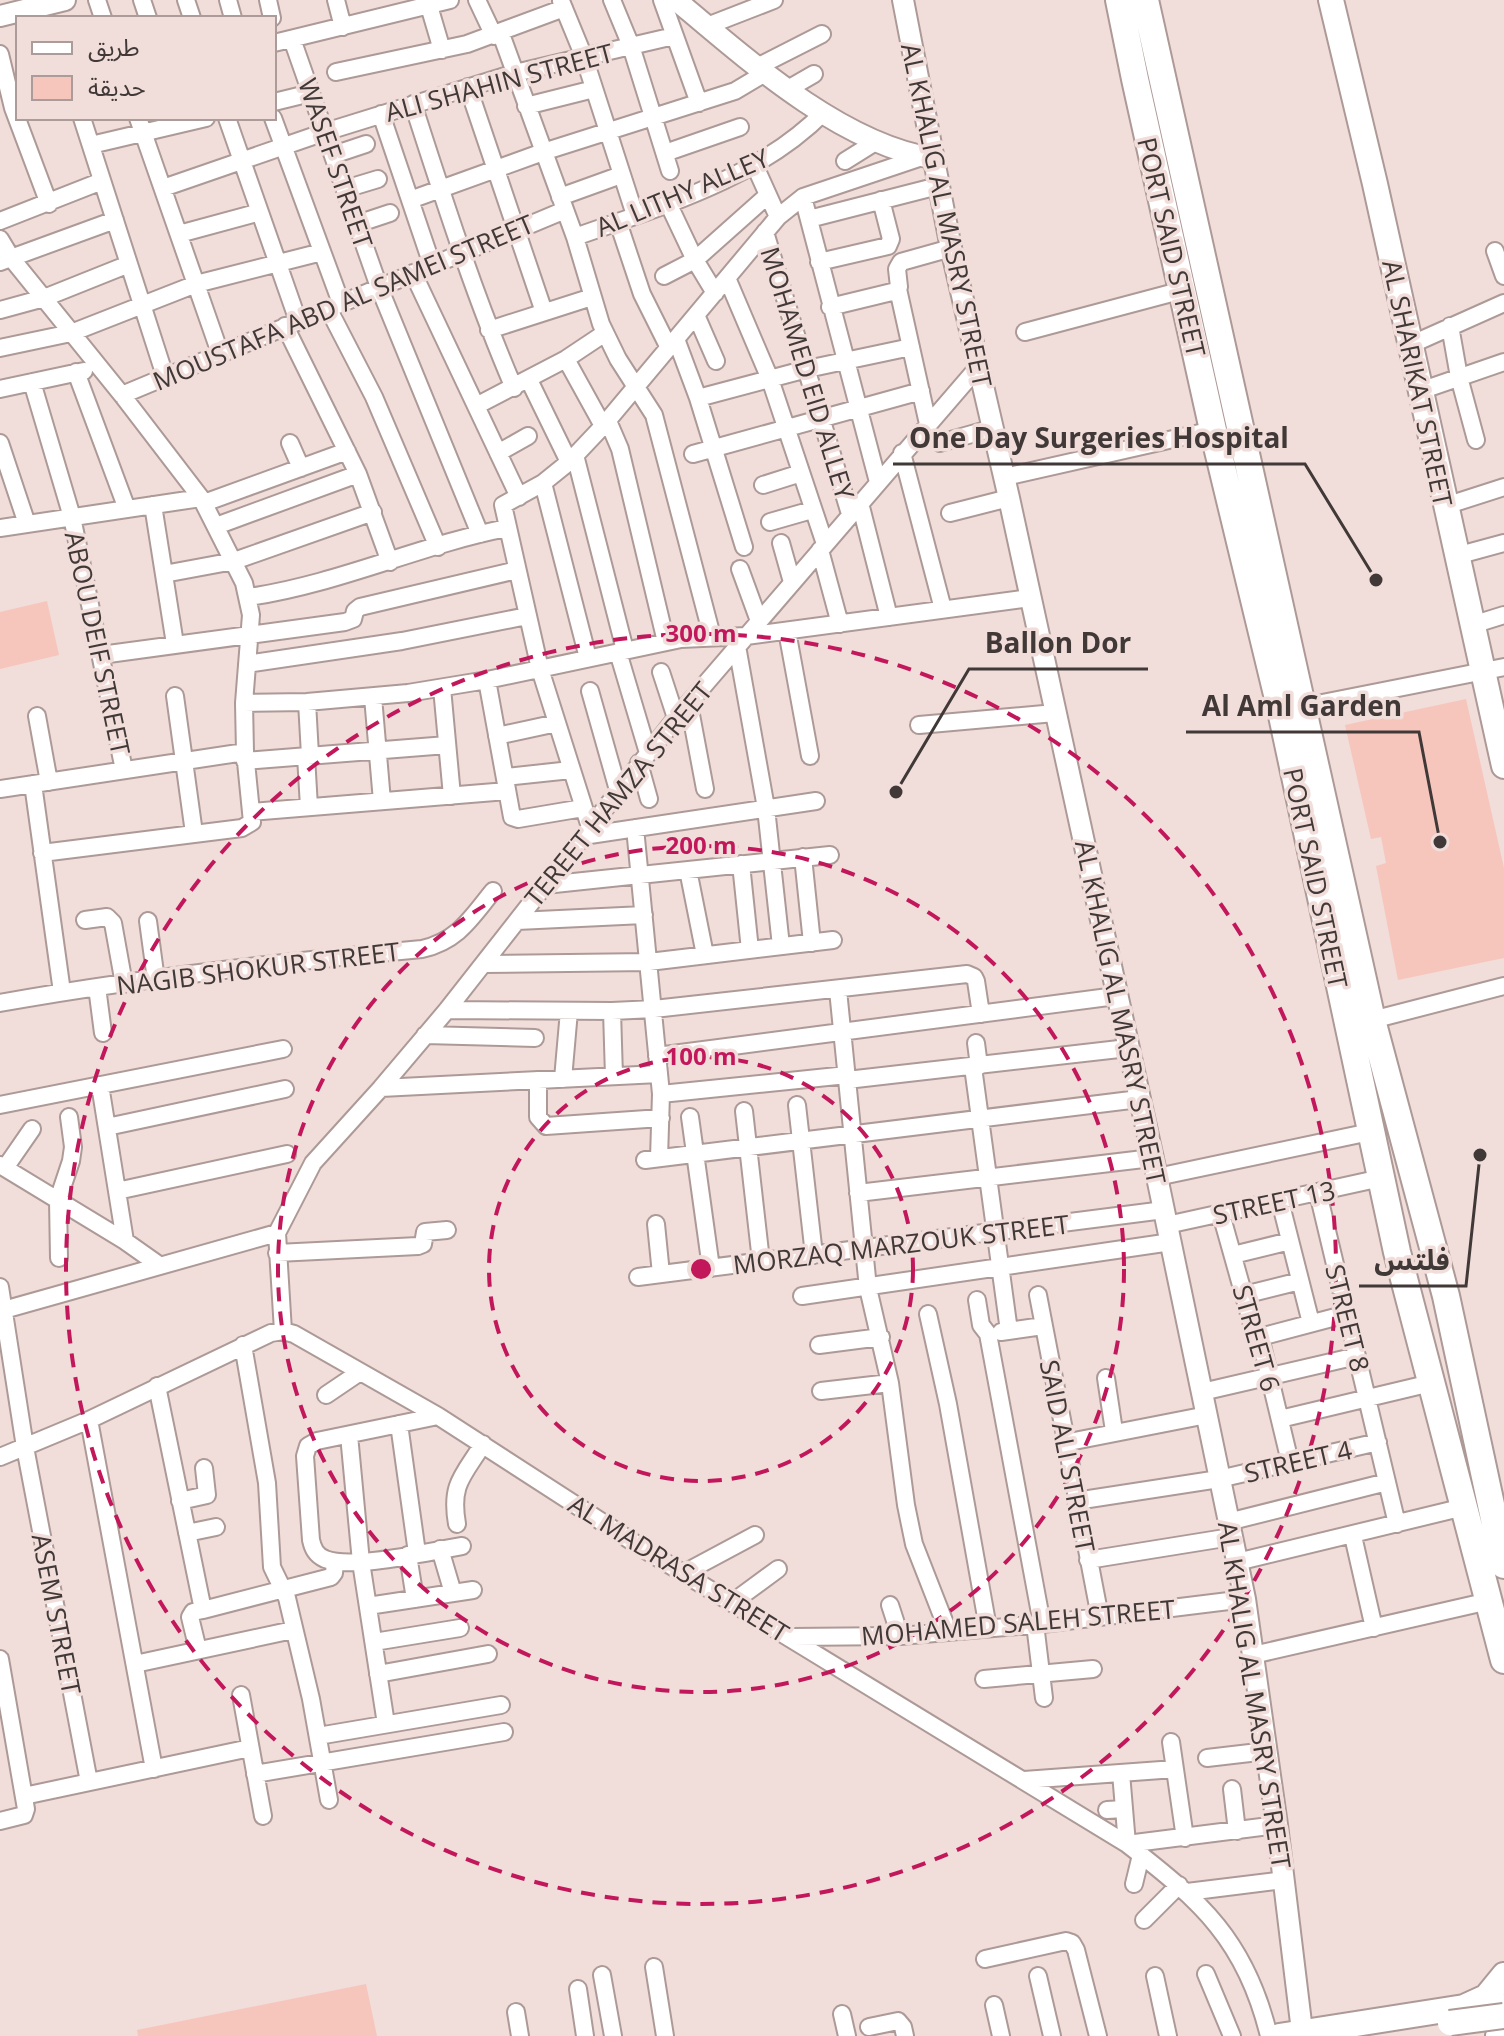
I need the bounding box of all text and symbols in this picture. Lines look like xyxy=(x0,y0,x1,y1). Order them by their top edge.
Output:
legend xyxy=(16,16,276,120)
text: طريق xyxy=(88,30,140,63)
street label: ALI SHAHIN STREET xyxy=(381,34,618,130)
street label: AL KHALIG AL MASRY STREET xyxy=(893,40,1001,391)
text: حديقة xyxy=(88,70,146,103)
street label: WASEF STREET xyxy=(290,73,382,253)
street label: PORT SAID STREET xyxy=(1129,134,1215,361)
street label: AL LITHY ALLEY xyxy=(590,139,775,245)
street label: MOUSTAFA ABD AL SAMEI STREET xyxy=(147,205,539,399)
street label: MOHAMED EID ALLEY xyxy=(752,242,864,504)
street label: AL SHARIKAT STREET xyxy=(1374,256,1462,510)
callout: One Day Surgeries Hospital xyxy=(893,412,1305,464)
text: One Day Surgeries Hospital xyxy=(909,418,1289,456)
street label: ABOU DEIF STREET xyxy=(57,528,139,759)
text: 300 m xyxy=(666,616,736,649)
callout: Ballon Dor xyxy=(969,617,1148,669)
text: Ballon Dor xyxy=(985,623,1132,661)
street label: TEREET HAMZA STREET xyxy=(516,673,720,914)
callout: Al Aml Garden xyxy=(1186,680,1419,732)
text: Al Aml Garden xyxy=(1202,686,1402,724)
street label: PORT SAID STREET xyxy=(1275,765,1357,992)
text: 200 m xyxy=(666,828,736,861)
street label: AL KHALIG AL MASRY STREET xyxy=(1067,837,1175,1188)
street label: NAGIB SHOKUR STREET xyxy=(114,933,402,1003)
text: 100 m xyxy=(666,1039,736,1072)
street label: STREET 13 xyxy=(1209,1171,1339,1233)
street label: MORZAQ MARZOUK STREET xyxy=(731,1205,1072,1282)
callout: فلتس xyxy=(1359,1234,1466,1286)
text: فلتس xyxy=(1374,1240,1450,1278)
centre of rings xyxy=(687,1255,715,1283)
street label: STREET 8 xyxy=(1317,1261,1379,1375)
street label: STREET 6 xyxy=(1225,1280,1289,1396)
street label: SAID ALI STREET xyxy=(1032,1357,1104,1556)
street label: STREET 4 xyxy=(1241,1431,1356,1491)
street label: AL MADRASA STREET xyxy=(562,1486,796,1651)
street label: AL KHALIG AL MASRY STREET xyxy=(1210,1519,1300,1872)
street label: ASEM STREET xyxy=(24,1531,90,1698)
street label: MOHAMED SALEH STREET xyxy=(859,1590,1177,1654)

